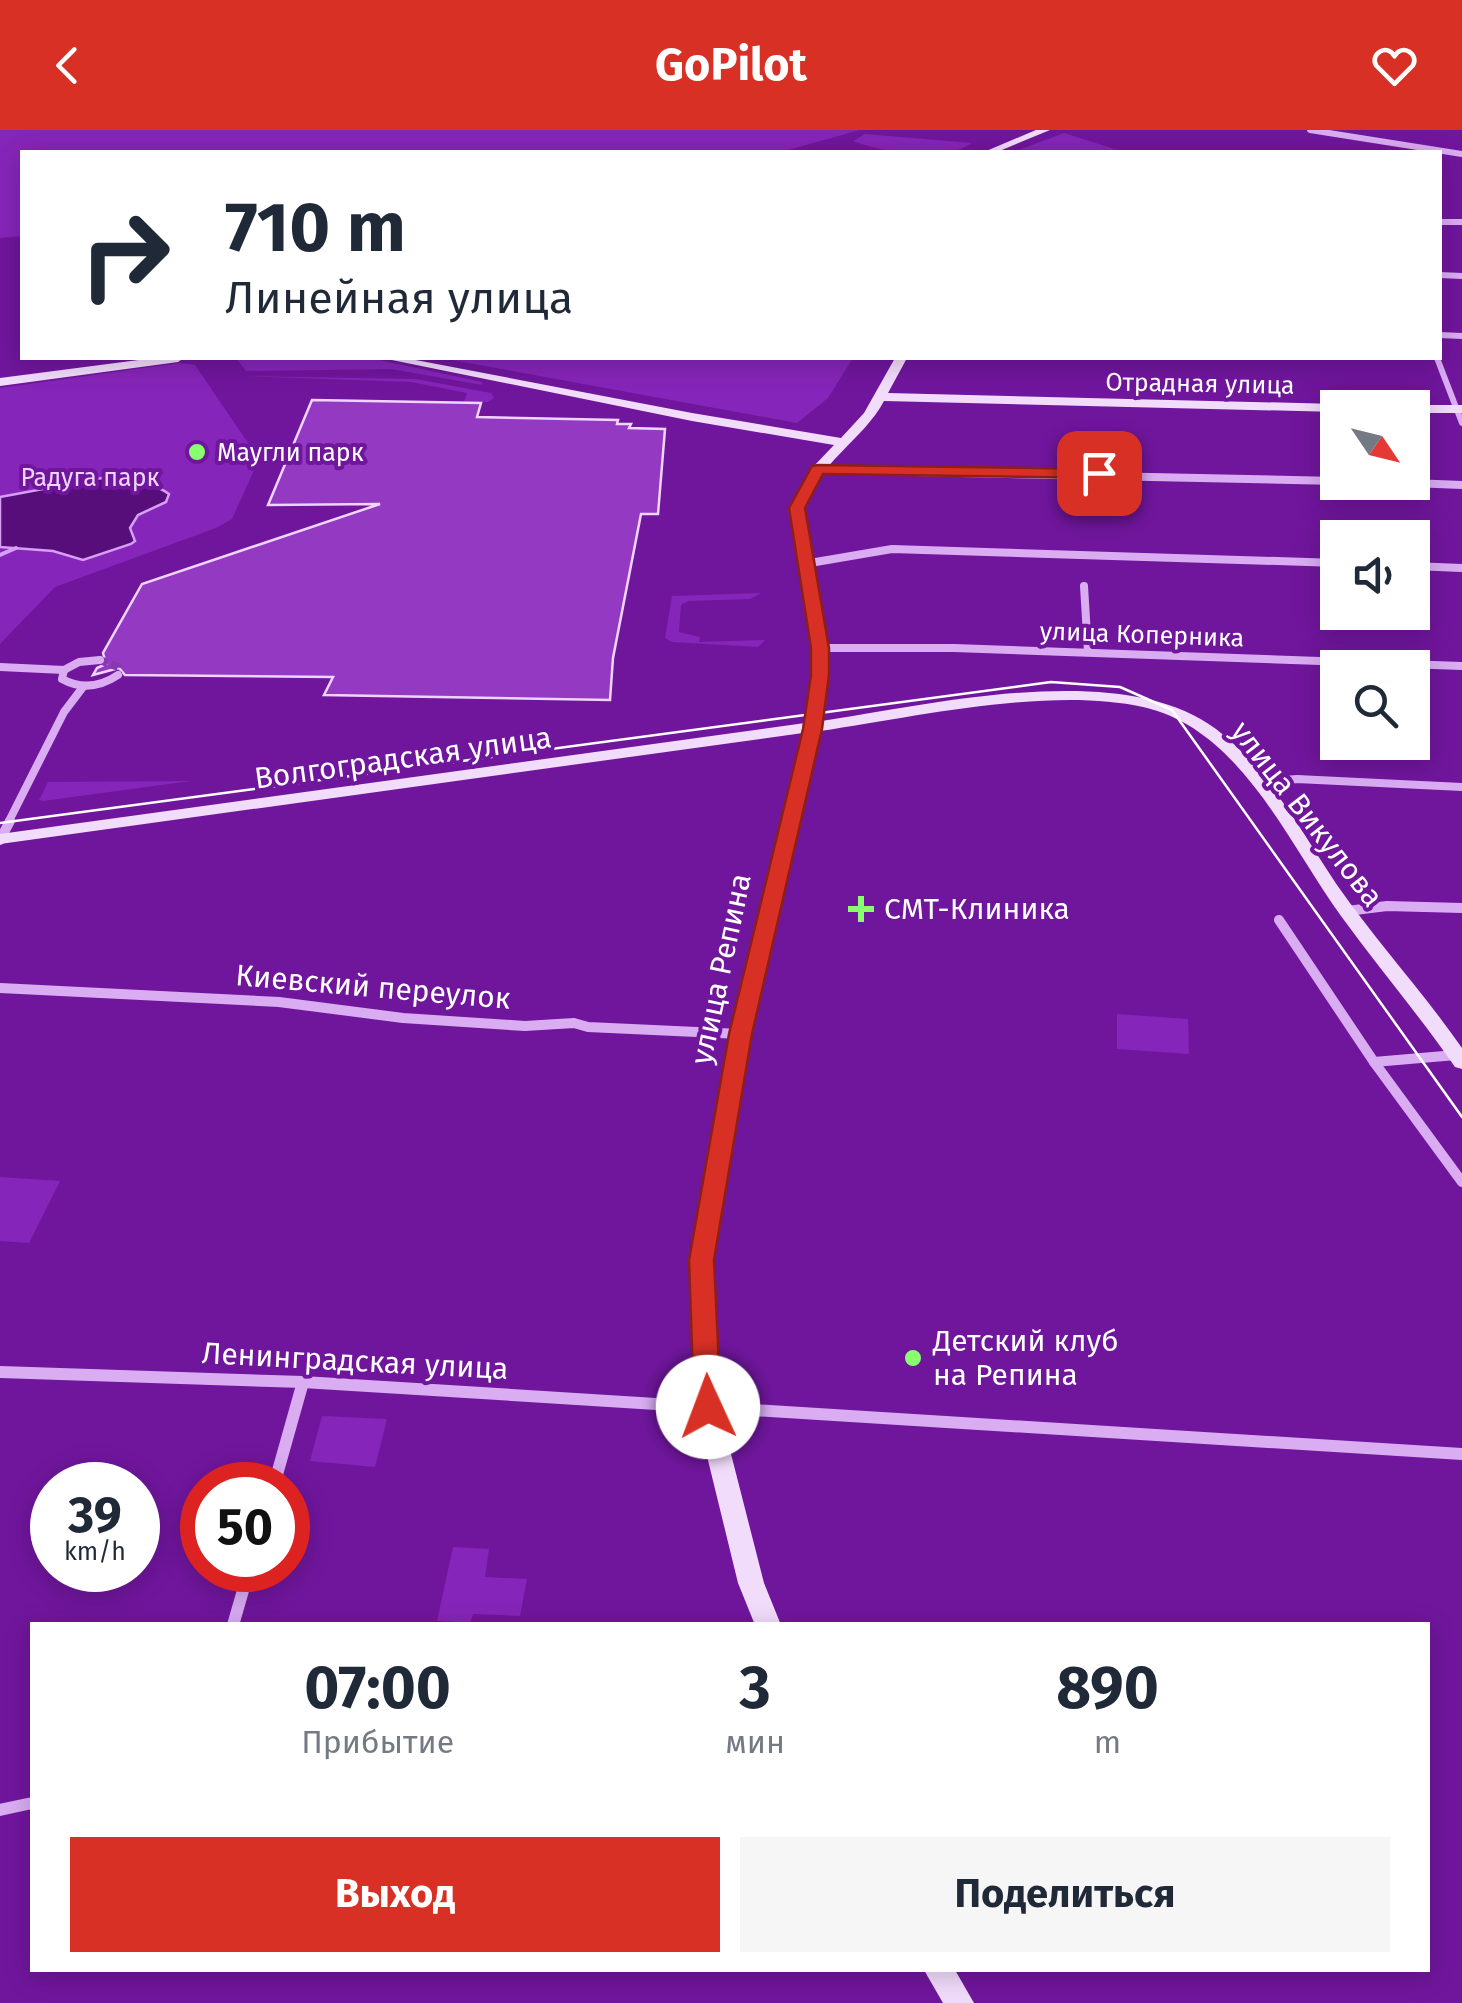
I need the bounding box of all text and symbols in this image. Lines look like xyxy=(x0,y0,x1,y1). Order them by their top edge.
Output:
icon: back xyxy=(40,38,95,93)
text: GoPilot xyxy=(655,38,807,92)
icon: heart xyxy=(1367,38,1422,93)
text: 710 m xyxy=(225,186,406,270)
icon: right xyxy=(60,190,190,320)
text: Линейная улица xyxy=(225,271,573,325)
street label: Отрадная улица xyxy=(1105,367,1295,401)
north arrow xyxy=(1320,390,1430,500)
map controls xyxy=(1320,390,1430,760)
pin xyxy=(1057,431,1142,516)
place label: Маугли парк xyxy=(217,438,364,468)
marker: Маугли парк xyxy=(186,441,208,463)
icon: arrive xyxy=(1072,446,1127,501)
park label: Радуга парк xyxy=(20,463,160,493)
button: sound xyxy=(1320,520,1430,630)
street label: улица Коперника xyxy=(1039,616,1245,654)
button: search xyxy=(1320,650,1430,760)
street label: улица Викулова xyxy=(1223,714,1391,914)
street label: Волгоградская улица xyxy=(252,719,554,797)
street label: улица Репина xyxy=(683,870,759,1068)
place label: СМТ-Клиника xyxy=(884,891,1070,927)
marker: СМТ-Клиника xyxy=(848,896,874,922)
street label: Киевский переулок xyxy=(234,957,512,1017)
place label: Детский клуб на Репина xyxy=(932,1323,1119,1393)
street label: Ленинградская улица xyxy=(201,1335,509,1387)
marker: Детский клуб на Репина xyxy=(902,1347,924,1369)
position arrow xyxy=(656,1355,760,1459)
speed limit sign: 50 xyxy=(180,1462,310,1592)
text: 39 xyxy=(68,1485,122,1545)
text: km/h xyxy=(64,1537,126,1567)
text: 07:00 xyxy=(304,1652,451,1724)
text: 3 xyxy=(740,1652,771,1724)
text: 890 xyxy=(1056,1652,1159,1724)
text: Прибытие xyxy=(301,1723,454,1761)
text: мин xyxy=(725,1723,785,1761)
text: m xyxy=(1094,1723,1121,1761)
button: Выход xyxy=(70,1837,720,1952)
button: Поделиться xyxy=(740,1837,1390,1952)

